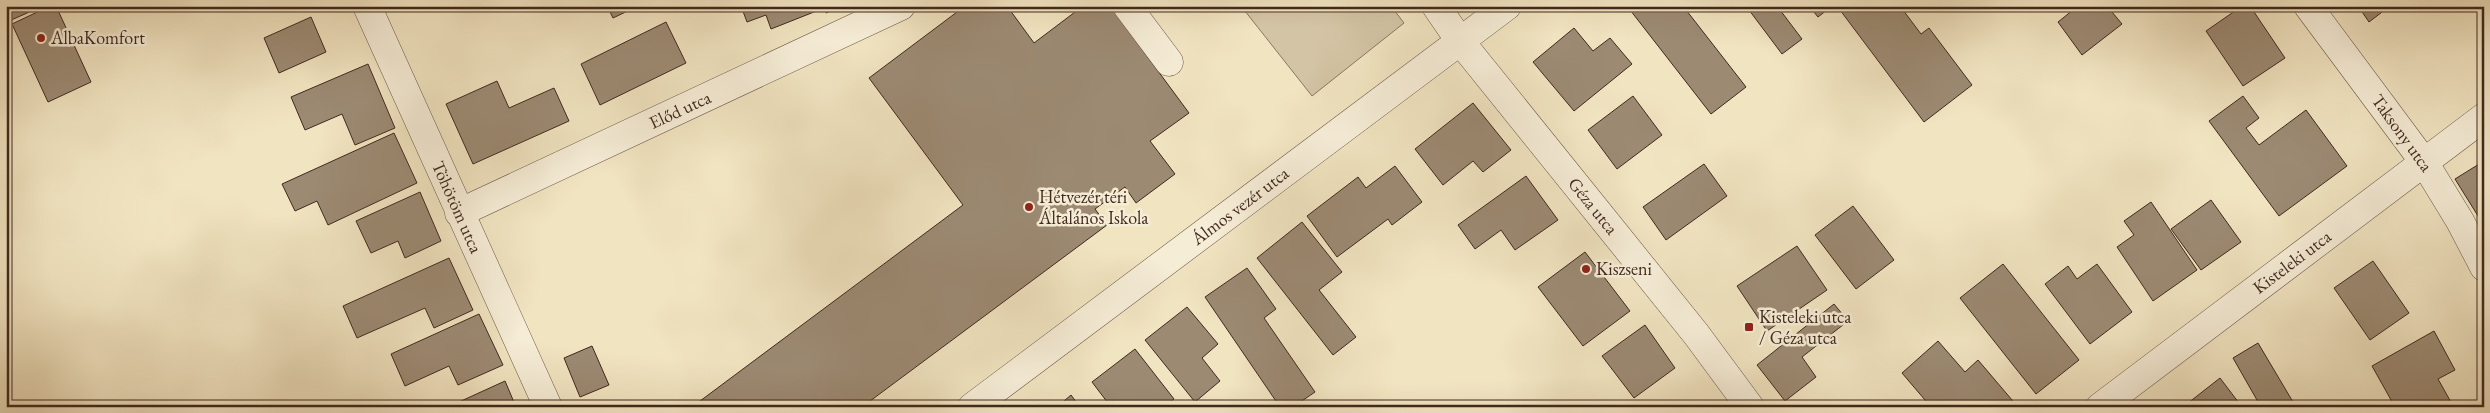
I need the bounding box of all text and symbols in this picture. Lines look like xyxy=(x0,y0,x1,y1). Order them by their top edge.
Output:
place label: AlbaKomfort xyxy=(50,26,145,49)
marker: AlbaKomfort xyxy=(35,32,47,44)
street label: Előd utca xyxy=(645,85,715,134)
street label: Taksony utca xyxy=(2367,89,2439,177)
street label: Töhötöm utca xyxy=(427,157,488,257)
street label: Álmos vezér utca xyxy=(1186,161,1294,250)
street label: Géza utca xyxy=(1563,172,1624,240)
place label: Hétvezér téri Általános Iskola xyxy=(1038,185,1149,229)
marker: Hétvezér téri Általános Iskola xyxy=(1023,201,1035,213)
street label: Kisteleki utca xyxy=(2248,224,2336,299)
place label: Kiszseni xyxy=(1596,257,1653,280)
marker: Kiszseni xyxy=(1580,263,1592,275)
place label: Kisteleki utca / Géza utca xyxy=(1759,305,1852,349)
marker: Kisteleki utca / Géza utca xyxy=(1743,321,1755,333)

